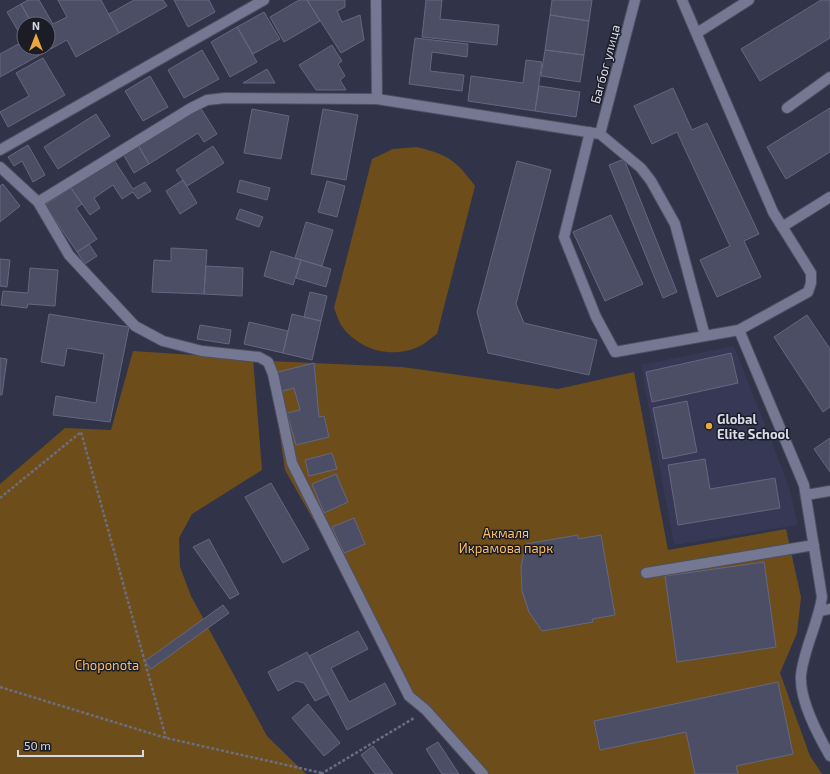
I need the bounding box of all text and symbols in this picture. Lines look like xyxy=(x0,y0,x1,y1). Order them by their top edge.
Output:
north arrow xyxy=(16,16,56,56)
text: N xyxy=(32,19,40,32)
street label: Багбог улица xyxy=(587,23,623,105)
place label: Global Elite School xyxy=(717,411,790,442)
marker: Global Elite School xyxy=(704,421,714,431)
park label: Акмаля Икрамова парк xyxy=(459,525,553,556)
park label: Choponota xyxy=(75,657,139,673)
scale bar xyxy=(18,732,143,758)
text: 50 m xyxy=(24,738,51,752)

